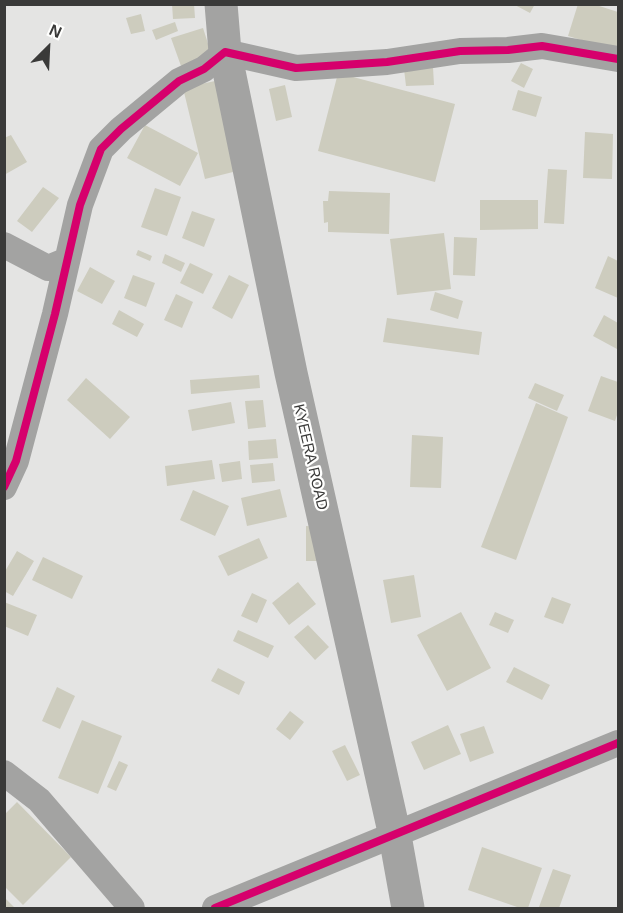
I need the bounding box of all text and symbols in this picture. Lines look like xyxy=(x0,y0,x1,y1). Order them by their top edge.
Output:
north arrow xyxy=(18,18,78,78)
text: N xyxy=(47,21,64,41)
street label: KYEERA ROAD xyxy=(289,402,331,512)

